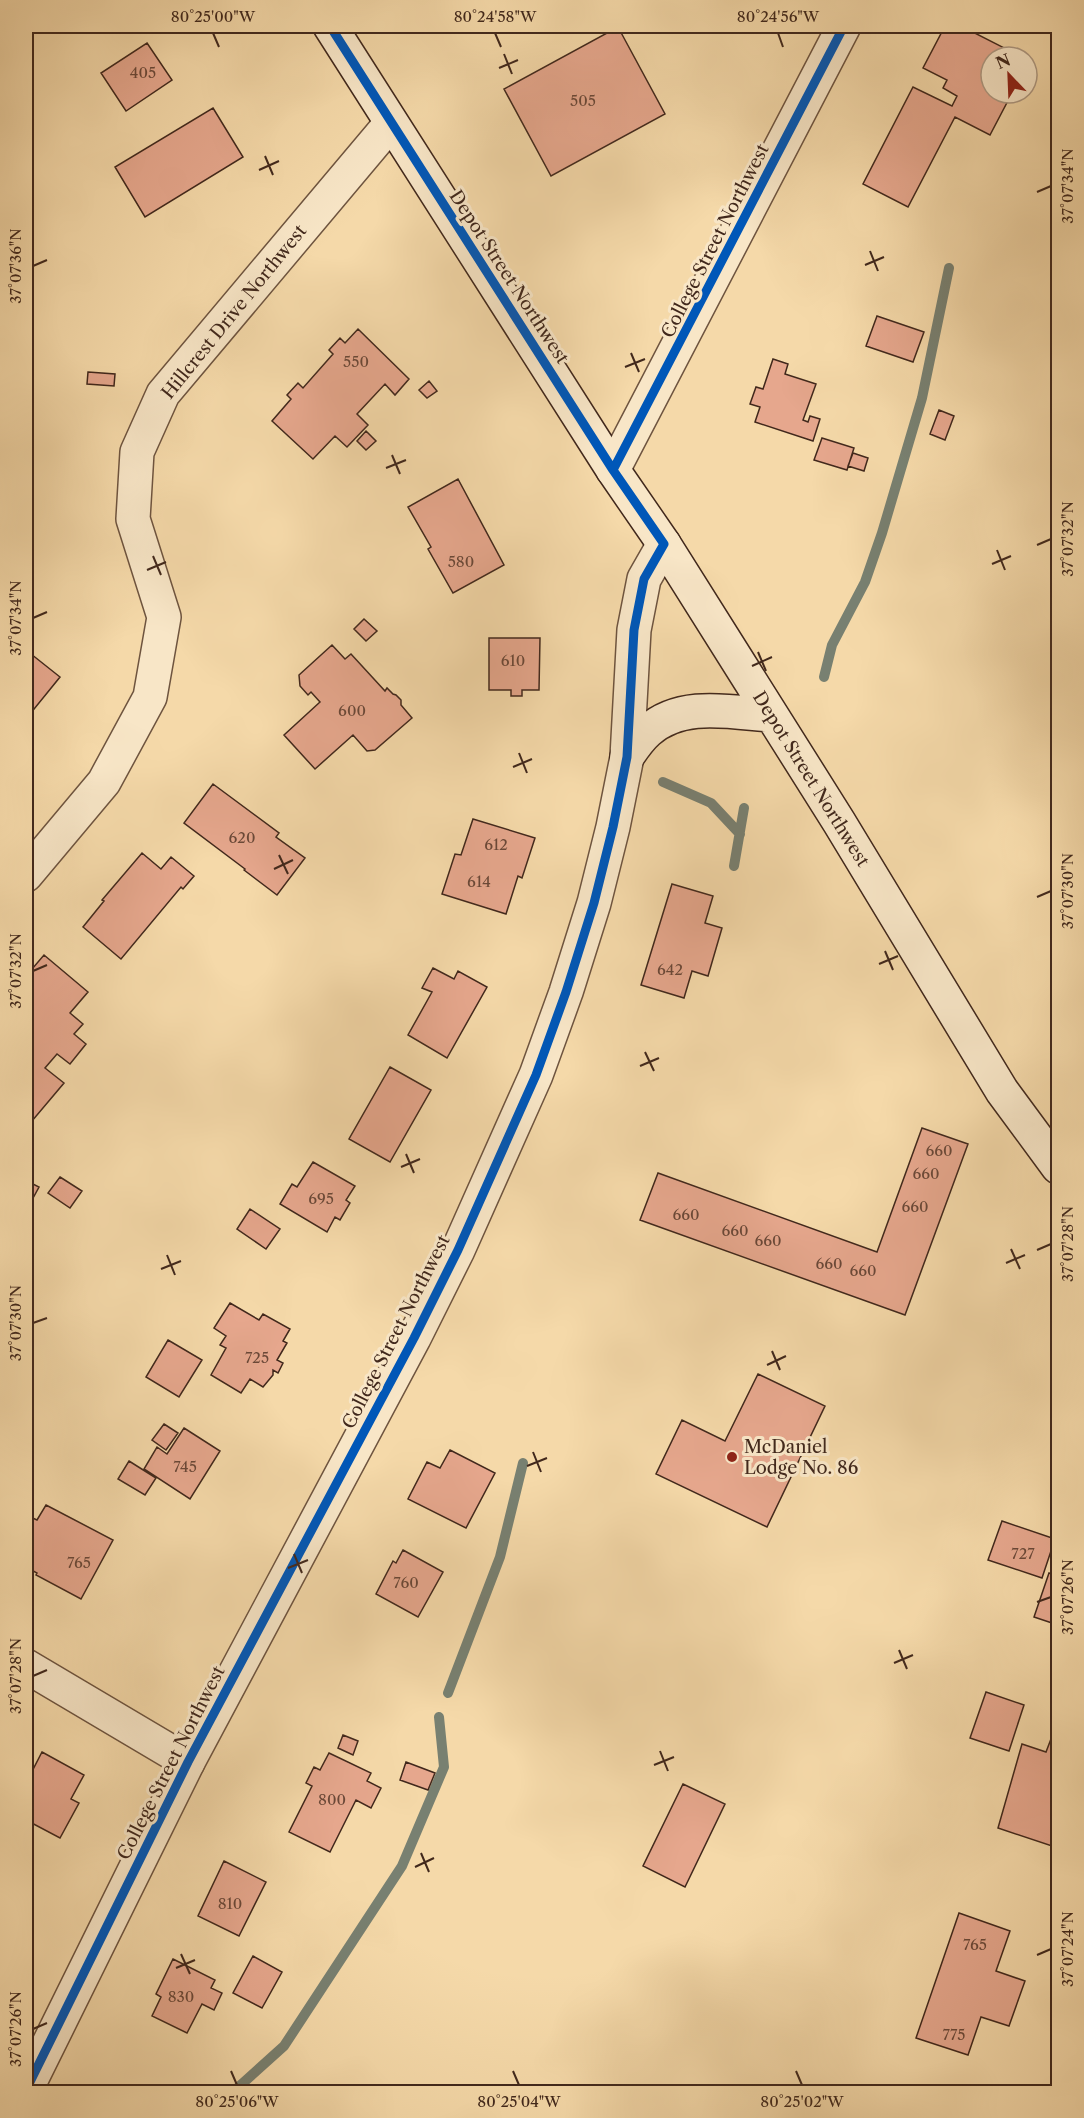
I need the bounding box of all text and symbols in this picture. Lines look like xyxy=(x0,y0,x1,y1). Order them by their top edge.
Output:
text: 80°25'00"W xyxy=(171,7,256,26)
text: 80°24'58"W xyxy=(454,7,537,26)
text: 80°24'56"W xyxy=(737,7,820,26)
north arrow xyxy=(979,45,1039,105)
text: N xyxy=(993,49,1014,73)
house number: 405 xyxy=(130,63,156,82)
house number: 505 xyxy=(570,91,596,110)
street label: College Street Northwest xyxy=(656,140,774,342)
text: 37°07'34"N xyxy=(1058,148,1077,224)
street label: Depot Street Northwest xyxy=(445,186,574,368)
street label: Hillcrest Drive Northwest xyxy=(157,220,311,404)
text: 37°07'36"N xyxy=(6,228,25,304)
house number: 550 xyxy=(343,352,369,371)
text: 37°07'32"N xyxy=(1058,501,1077,577)
house number: 580 xyxy=(448,552,474,571)
text: 37°07'34"N xyxy=(6,580,25,656)
house number: 610 xyxy=(501,651,525,670)
street label: Depot Street Northwest xyxy=(748,687,874,871)
house number: 600 xyxy=(338,701,366,720)
house number: 620 xyxy=(229,828,255,847)
house number: 612 xyxy=(484,835,508,854)
text: 37°07'30"N xyxy=(1058,853,1077,929)
house number: 614 xyxy=(467,872,491,891)
text: 37°07'32"N xyxy=(6,933,25,1009)
house number: 642 xyxy=(657,960,683,979)
house number: 660 xyxy=(925,1141,953,1160)
house number: 660 xyxy=(912,1164,940,1183)
house number: 695 xyxy=(308,1189,334,1208)
house number: 660 xyxy=(901,1197,929,1216)
house number: 660 xyxy=(672,1205,700,1224)
text: 37°07'28"N xyxy=(1058,1206,1077,1282)
house number: 660 xyxy=(721,1221,749,1240)
street label: College Street Northwest xyxy=(337,1231,455,1433)
house number: 660 xyxy=(754,1231,782,1250)
house number: 660 xyxy=(815,1254,843,1273)
house number: 660 xyxy=(849,1261,877,1280)
text: 37°07'30"N xyxy=(6,1285,25,1361)
house number: 725 xyxy=(245,1348,269,1367)
place label: McDaniel Lodge No. 86 xyxy=(744,1436,858,1479)
marker: McDaniel Lodge No. 86 xyxy=(725,1450,739,1464)
house number: 745 xyxy=(173,1457,197,1476)
house number: 727 xyxy=(1011,1544,1035,1563)
house number: 765 xyxy=(67,1553,91,1572)
text: 37°07'26"N xyxy=(1058,1559,1077,1635)
house number: 760 xyxy=(393,1573,419,1592)
text: 37°07'28"N xyxy=(6,1638,25,1714)
street label: College Street Northwest xyxy=(112,1662,230,1864)
house number: 800 xyxy=(318,1790,346,1809)
house number: 810 xyxy=(218,1894,242,1913)
text: 37°07'24"N xyxy=(1058,1911,1077,1987)
house number: 765 xyxy=(963,1935,987,1954)
house number: 830 xyxy=(168,1987,194,2006)
text: 37°07'26"N xyxy=(6,1991,25,2067)
house number: 775 xyxy=(943,2025,965,2044)
text: 80°25'06"W xyxy=(195,2092,279,2111)
text: 80°25'04"W xyxy=(477,2092,561,2111)
text: 80°25'02"W xyxy=(760,2092,844,2111)

